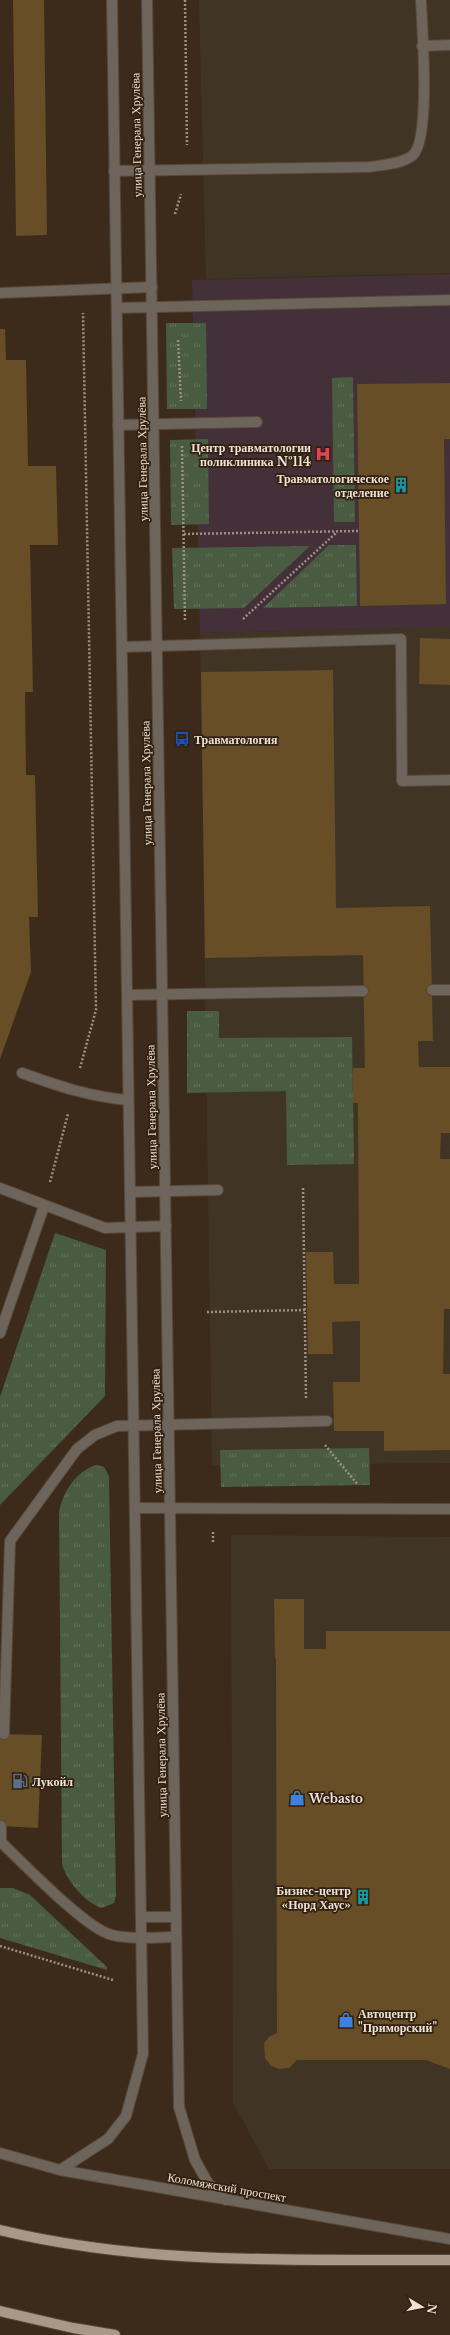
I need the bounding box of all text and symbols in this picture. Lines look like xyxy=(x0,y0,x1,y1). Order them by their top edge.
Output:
street label: улица Генерала Хрулёва xyxy=(127,72,145,197)
street label: улица Генерала Хрулёва xyxy=(133,396,151,521)
place label: Центр травматологии поликлиника №114 xyxy=(191,440,311,469)
hospital icon: Центр травматологии поликлиника №114 xyxy=(314,445,332,463)
place label: Травматологическое отделение xyxy=(276,471,390,500)
building icon: Травматологическое отделение xyxy=(392,476,410,494)
street label: улица Генерала Хрулёва xyxy=(137,720,155,845)
bus stop icon: Травматология xyxy=(173,730,191,748)
place label: Травматология xyxy=(194,732,278,747)
street label: улица Генерала Хрулёва xyxy=(142,1044,160,1169)
street label: улица Генерала Хрулёва xyxy=(147,1368,165,1493)
street label: улица Генерала Хрулёва xyxy=(152,1692,170,1817)
fuel station icon: Лукойл xyxy=(11,1772,29,1790)
place label: Лукойл xyxy=(32,1774,73,1789)
shop icon: Webasto xyxy=(288,1789,306,1807)
place label: Webasto xyxy=(308,1791,363,1806)
place label: Бизнес-центр «Норд Хаус» xyxy=(276,1883,351,1912)
building icon: Бизнес-центр «Норд Хаус» xyxy=(354,1888,372,1906)
place label: Автоцентр "Приморский" xyxy=(358,2006,437,2035)
shop icon: Автоцентр "Приморский" xyxy=(337,2011,355,2029)
street label: Коломяжский проспект xyxy=(166,2169,288,2205)
north arrow xyxy=(402,2287,442,2327)
text: N xyxy=(424,2302,440,2316)

